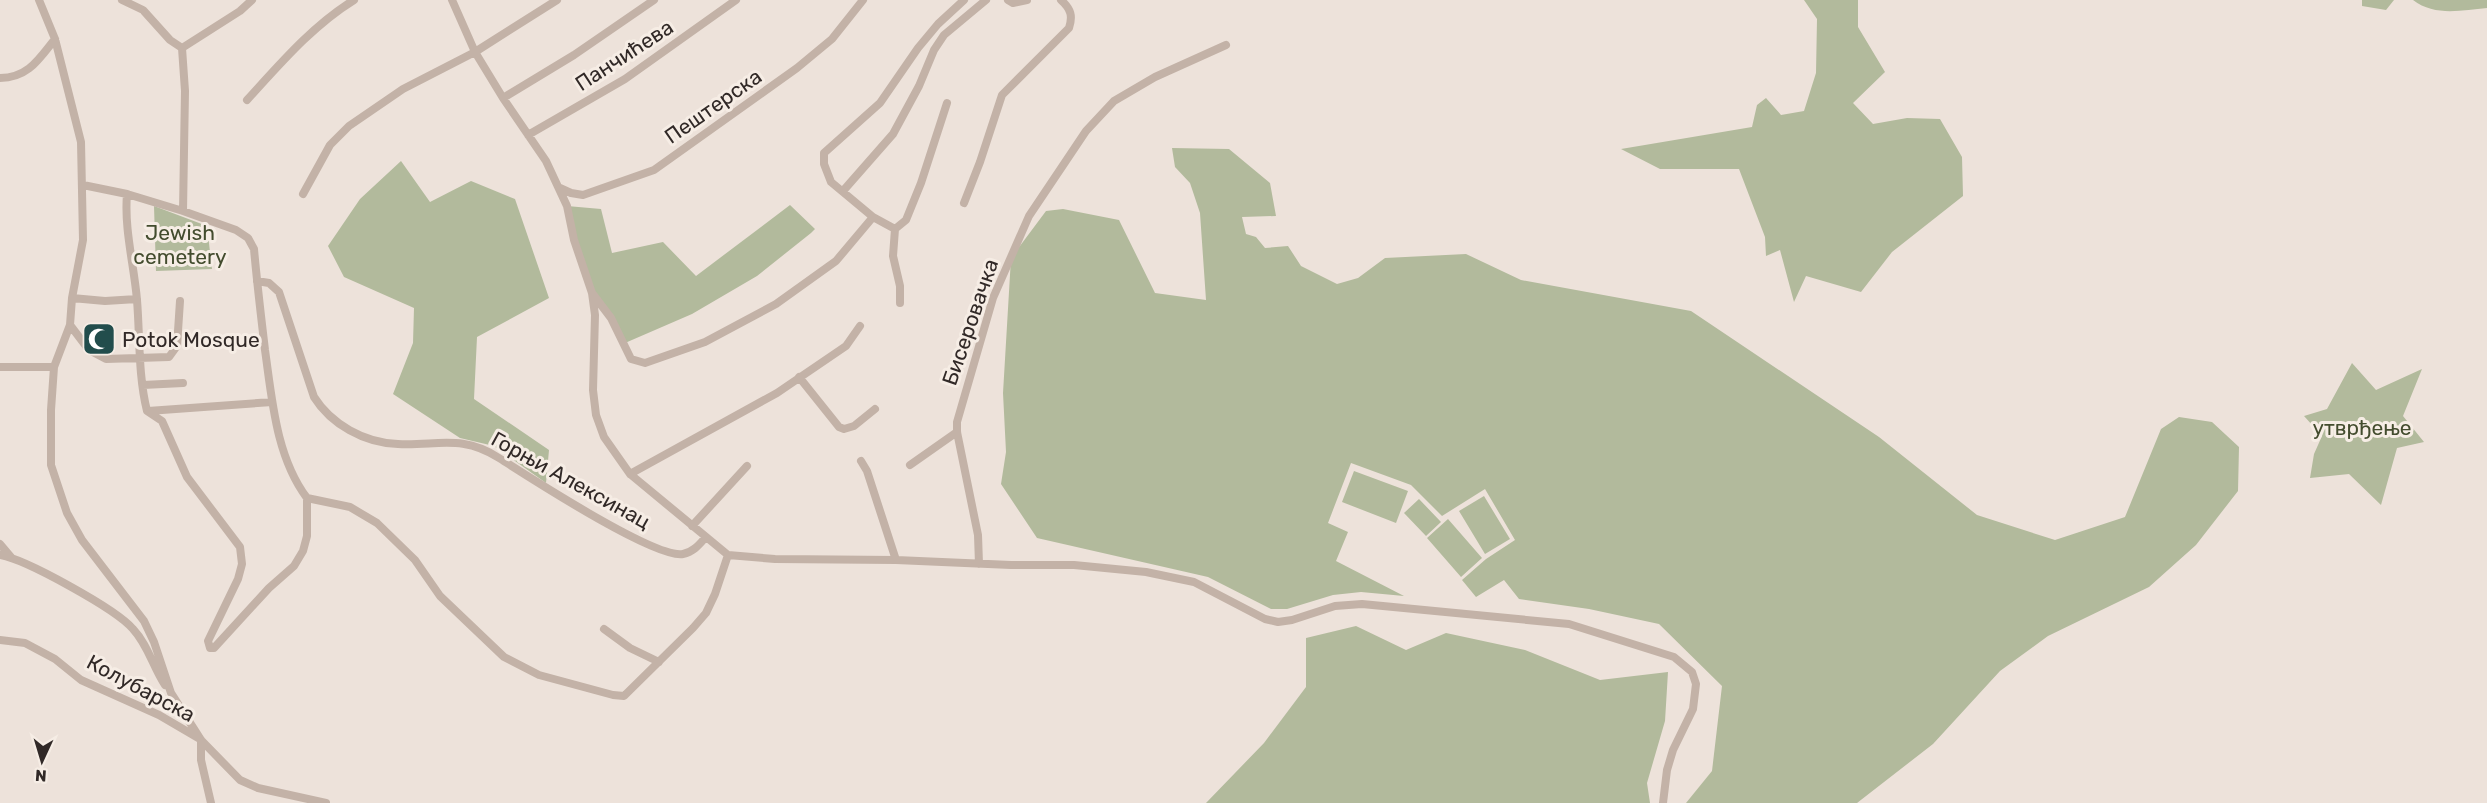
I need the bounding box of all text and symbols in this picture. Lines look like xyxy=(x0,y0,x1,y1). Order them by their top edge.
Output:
street label: Панчићева xyxy=(570,14,678,96)
street label: Пештерска xyxy=(660,63,766,149)
park label: Jewish cemetery xyxy=(133,220,227,269)
street label: Бисеровачка xyxy=(937,256,1003,388)
mosque icon: Potok Mosque xyxy=(81,321,117,357)
place label: Potok Mosque xyxy=(122,327,260,352)
park label: утврђење xyxy=(2312,415,2412,440)
street label: Горњи Алексинац xyxy=(487,426,655,534)
street label: Колубарска xyxy=(83,649,199,727)
north arrow xyxy=(12,731,72,791)
text: N xyxy=(35,766,47,785)

